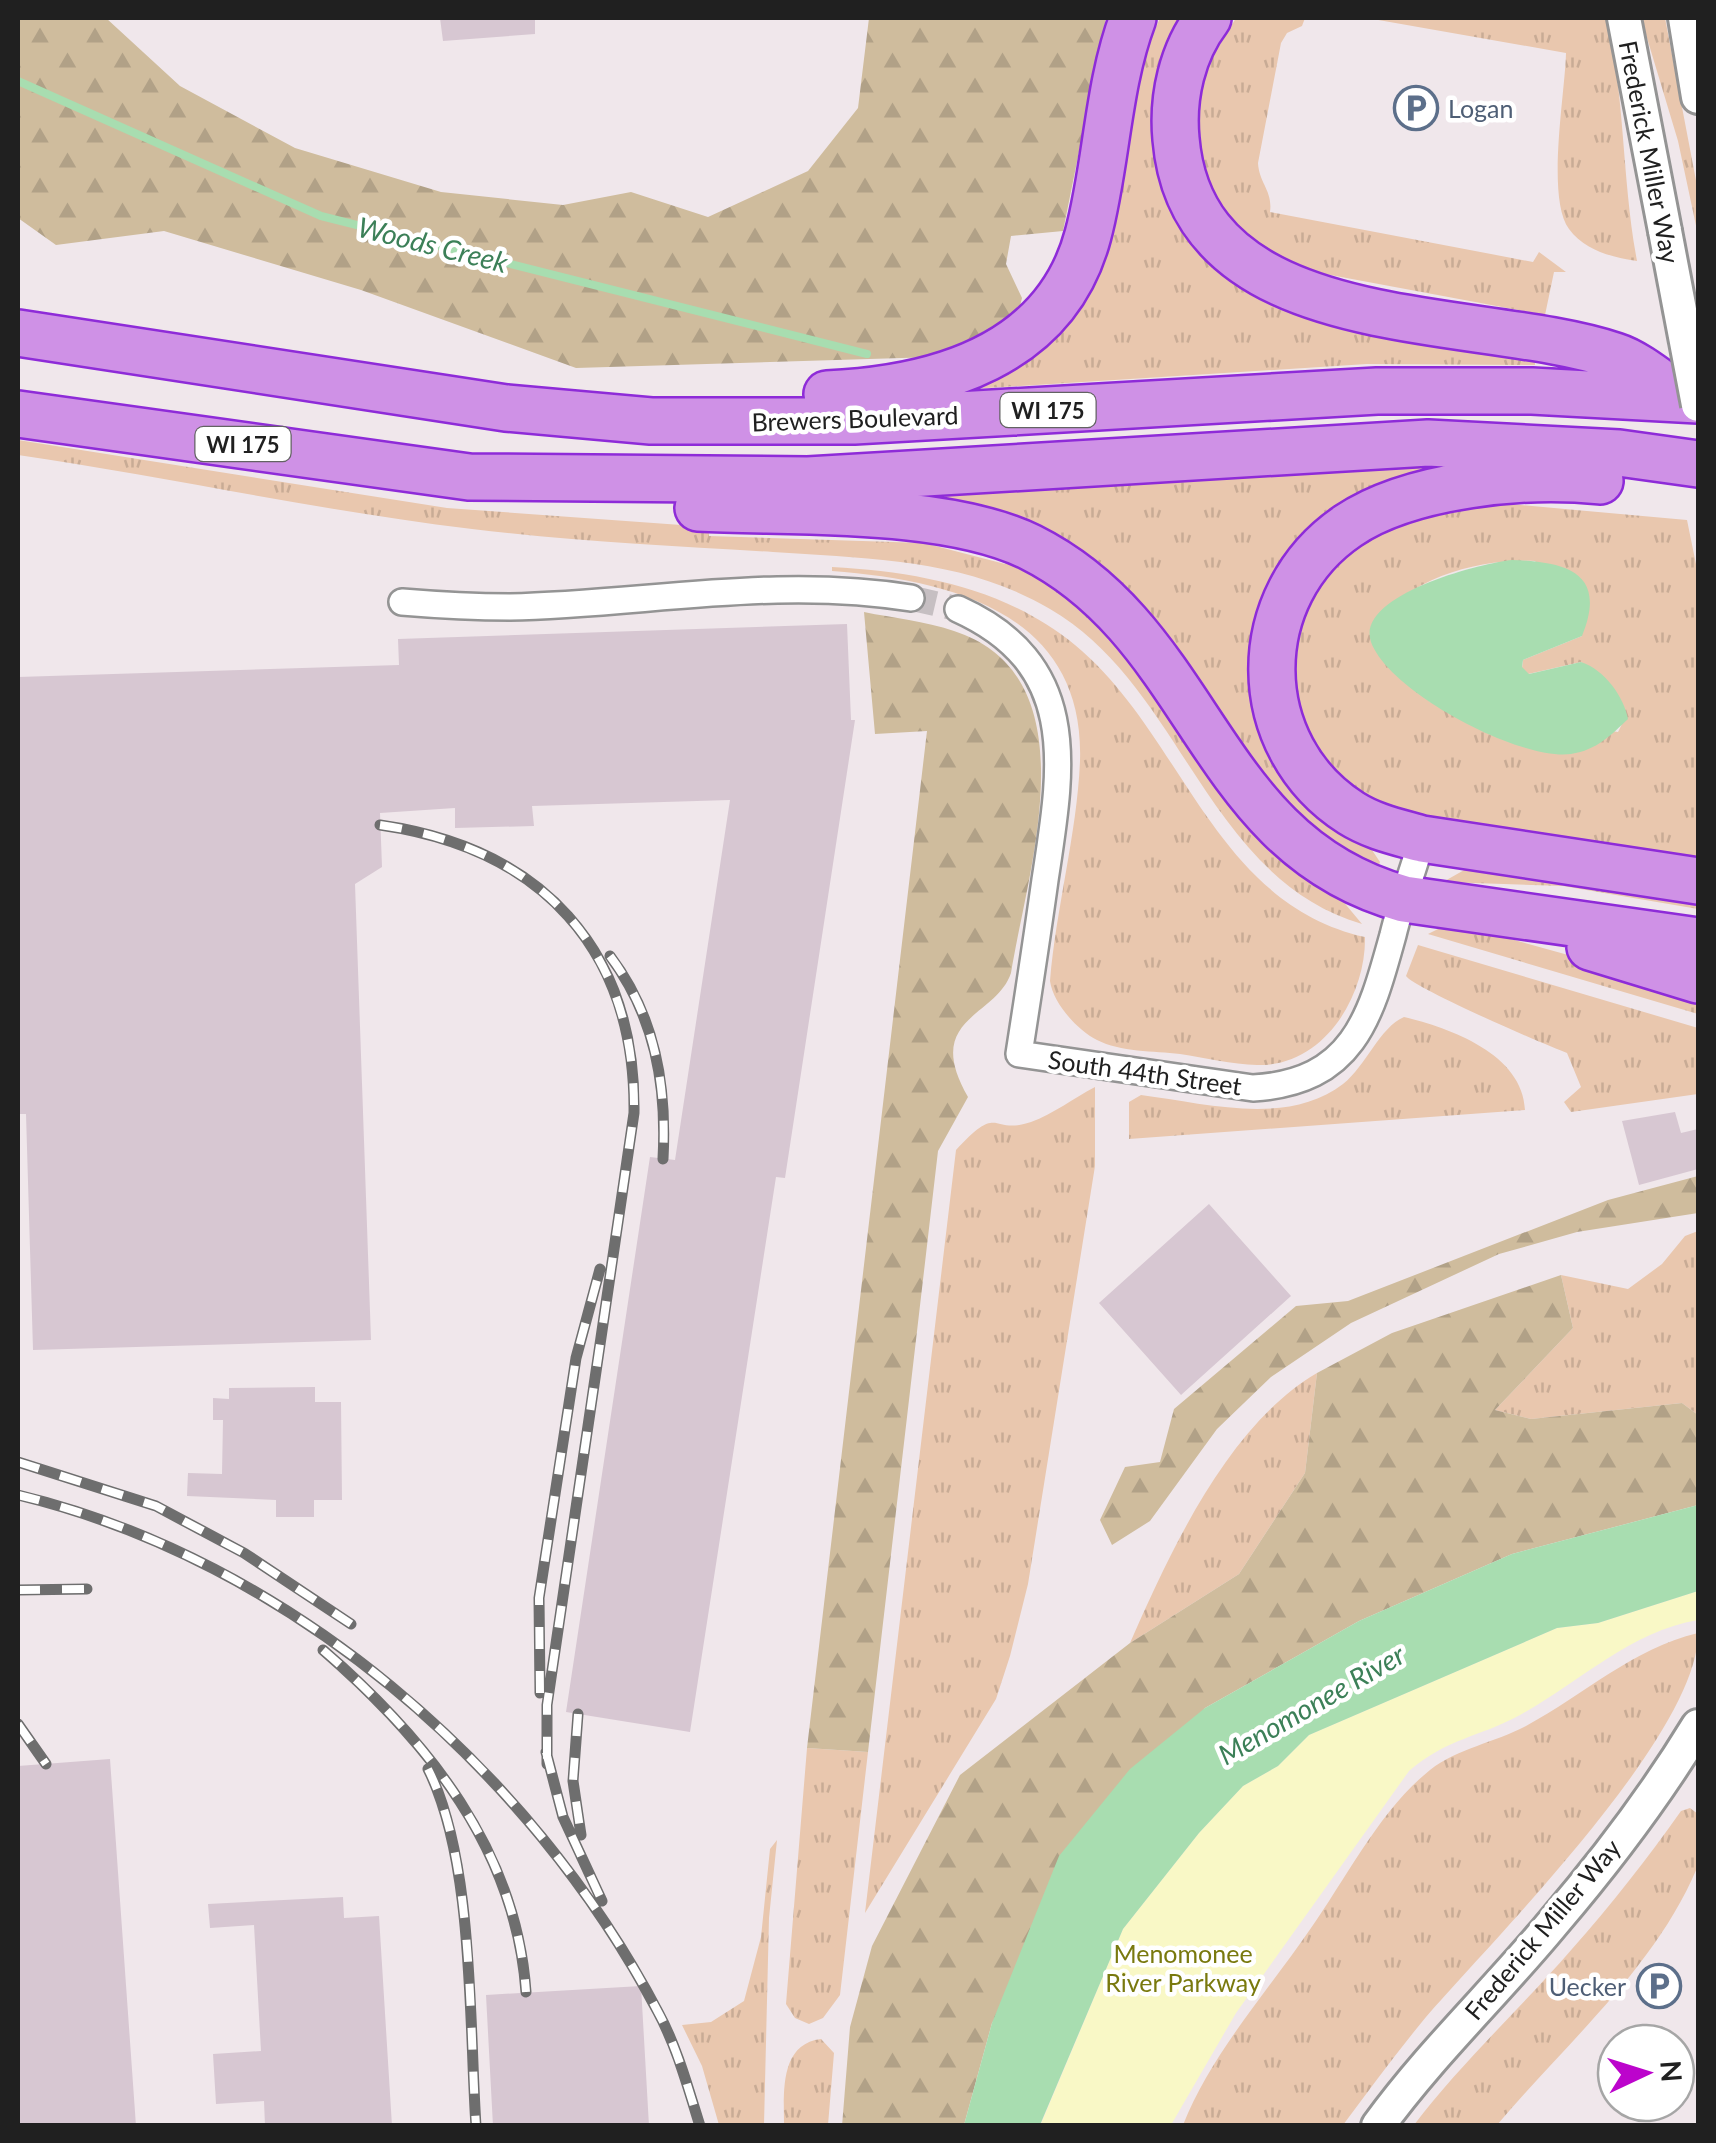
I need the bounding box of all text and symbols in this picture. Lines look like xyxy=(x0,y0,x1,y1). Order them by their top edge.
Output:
street label: Frederick Miller Way xyxy=(1614,38,1686,266)
parking icon: Logan xyxy=(1393,85,1439,131)
place label: Logan xyxy=(1448,93,1513,123)
water label: Woods Creek xyxy=(355,209,512,279)
road number: WI 175 xyxy=(1000,393,1096,427)
street label: Brewers Boulevard xyxy=(751,399,959,437)
road number: WI 175 xyxy=(196,427,290,461)
street label: South 44th Street xyxy=(1046,1044,1244,1100)
water label: Menomonee River xyxy=(1212,1637,1411,1771)
street label: Frederick Miller Way xyxy=(1458,1833,1626,2025)
park label: Menomonee River Parkway xyxy=(1105,1938,1261,1997)
parking icon: Uecker xyxy=(1636,1963,1682,2009)
place label: Uecker xyxy=(1549,1971,1626,2001)
north arrow xyxy=(1596,2023,1696,2123)
text: N xyxy=(1654,2059,1690,2083)

